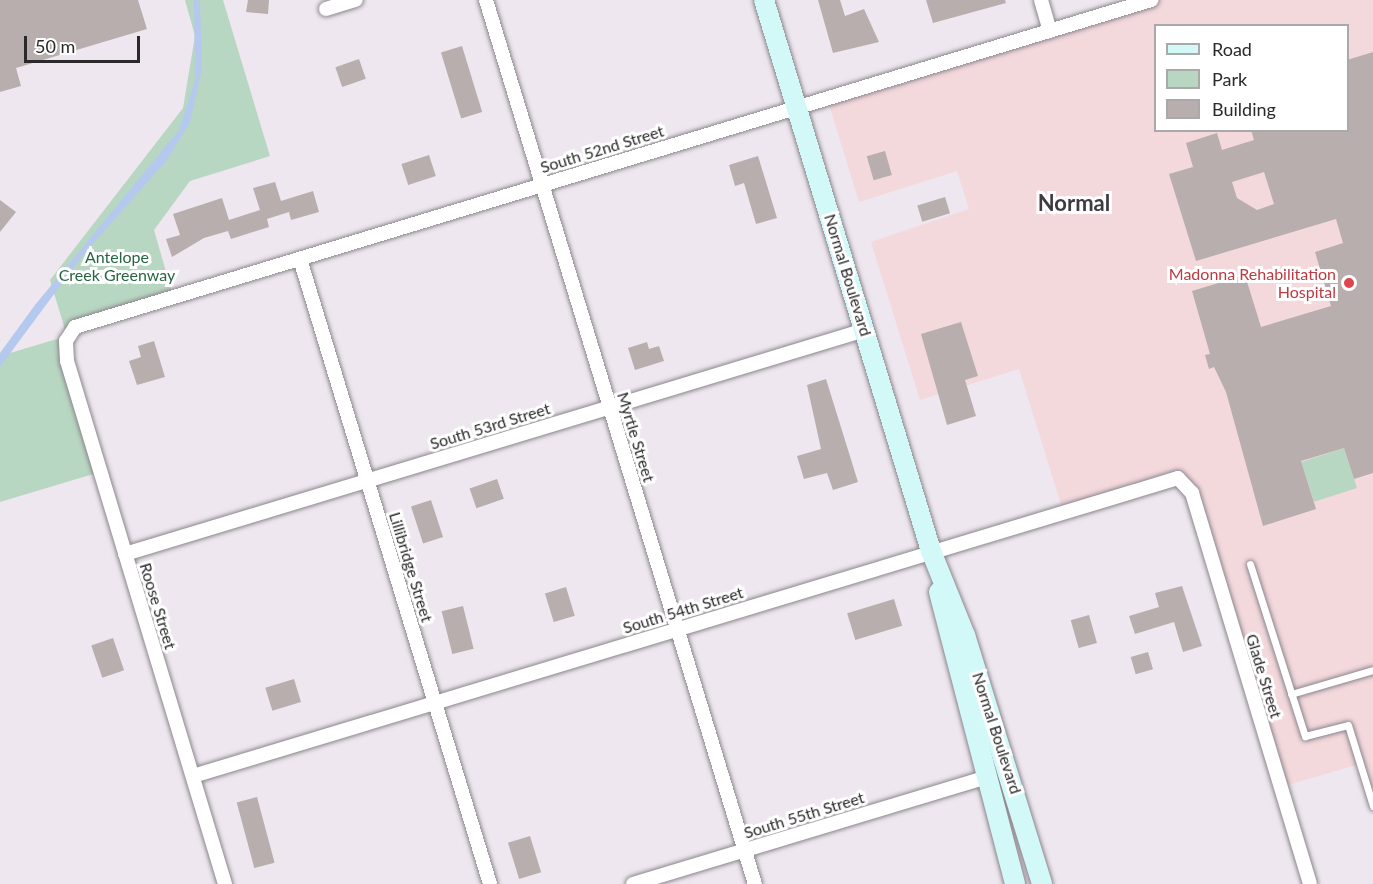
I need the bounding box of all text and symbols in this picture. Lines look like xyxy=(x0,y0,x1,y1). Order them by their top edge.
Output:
scale bar xyxy=(27,24,142,62)
legend xyxy=(1154,24,1349,132)
text: 50 m xyxy=(35,35,75,57)
text: Road xyxy=(1212,38,1252,60)
text: Park xyxy=(1212,68,1247,90)
text: Building xyxy=(1212,98,1276,120)
street label: South 52nd Street xyxy=(538,121,666,177)
district label: Normal xyxy=(1038,190,1110,216)
street label: Normal Boulevard xyxy=(820,212,876,338)
park label: Antelope Creek Greenway xyxy=(59,247,175,285)
place label: Madonna Rehabilitation Hospital xyxy=(1169,264,1336,302)
marker: Madonna Rehabilitation Hospital xyxy=(1340,274,1358,292)
street label: Myrtle Street xyxy=(613,390,659,484)
street label: South 53rd Street xyxy=(428,399,552,453)
street label: Lillibridge Street xyxy=(385,510,437,624)
street label: Roose Street xyxy=(136,561,180,651)
street label: South 54th Street xyxy=(621,583,745,637)
street label: Glade Street xyxy=(1242,632,1286,720)
street label: Normal Boulevard xyxy=(968,670,1026,796)
street label: South 55th Street xyxy=(742,788,866,842)

